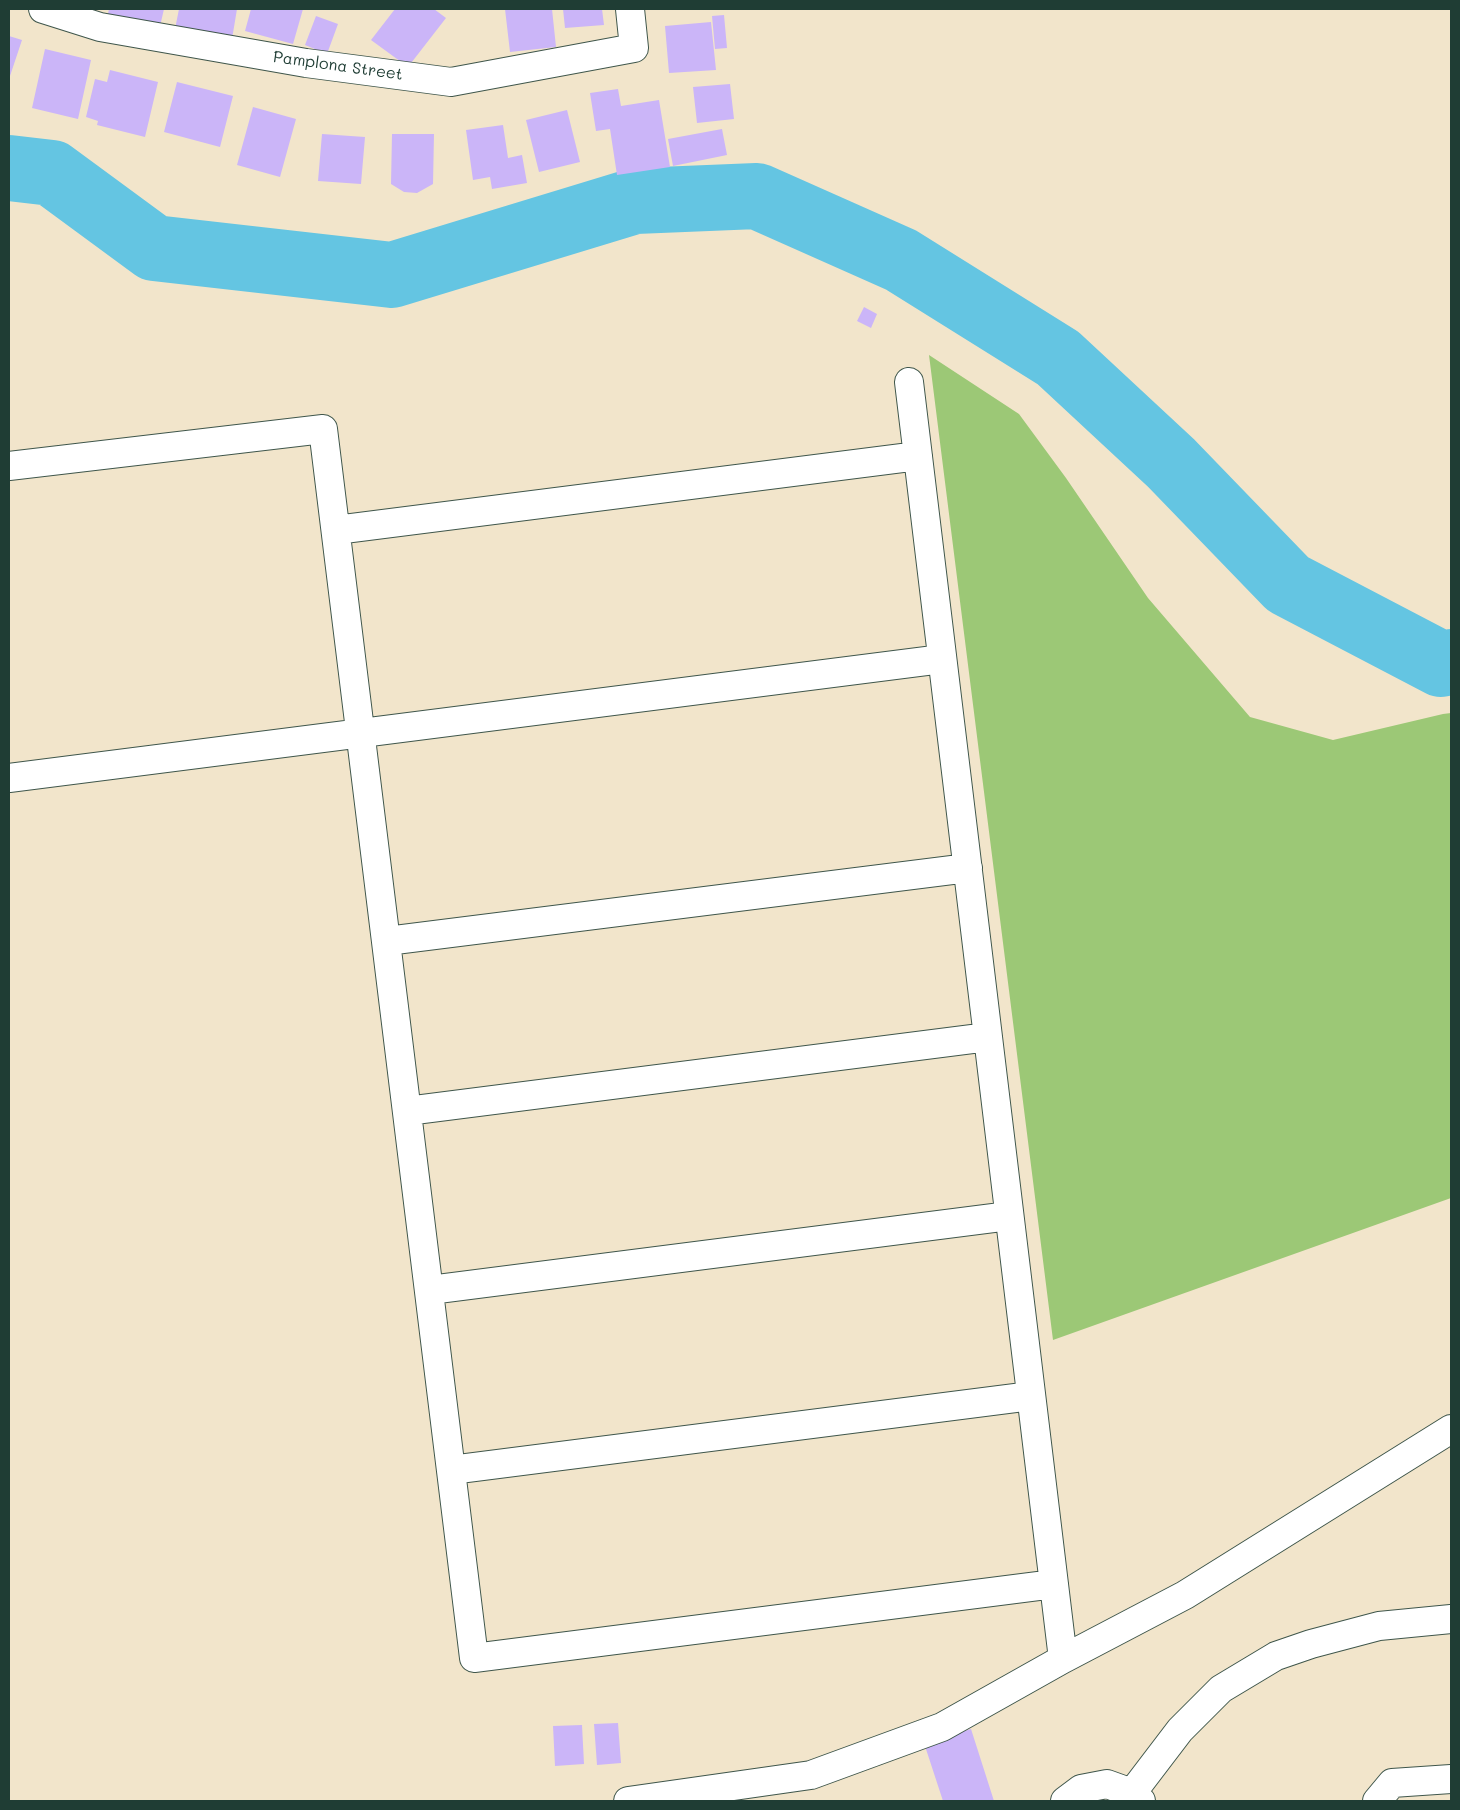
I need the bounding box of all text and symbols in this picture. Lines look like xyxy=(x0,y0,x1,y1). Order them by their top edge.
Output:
street label: Pamplona Street xyxy=(272,47,404,85)

